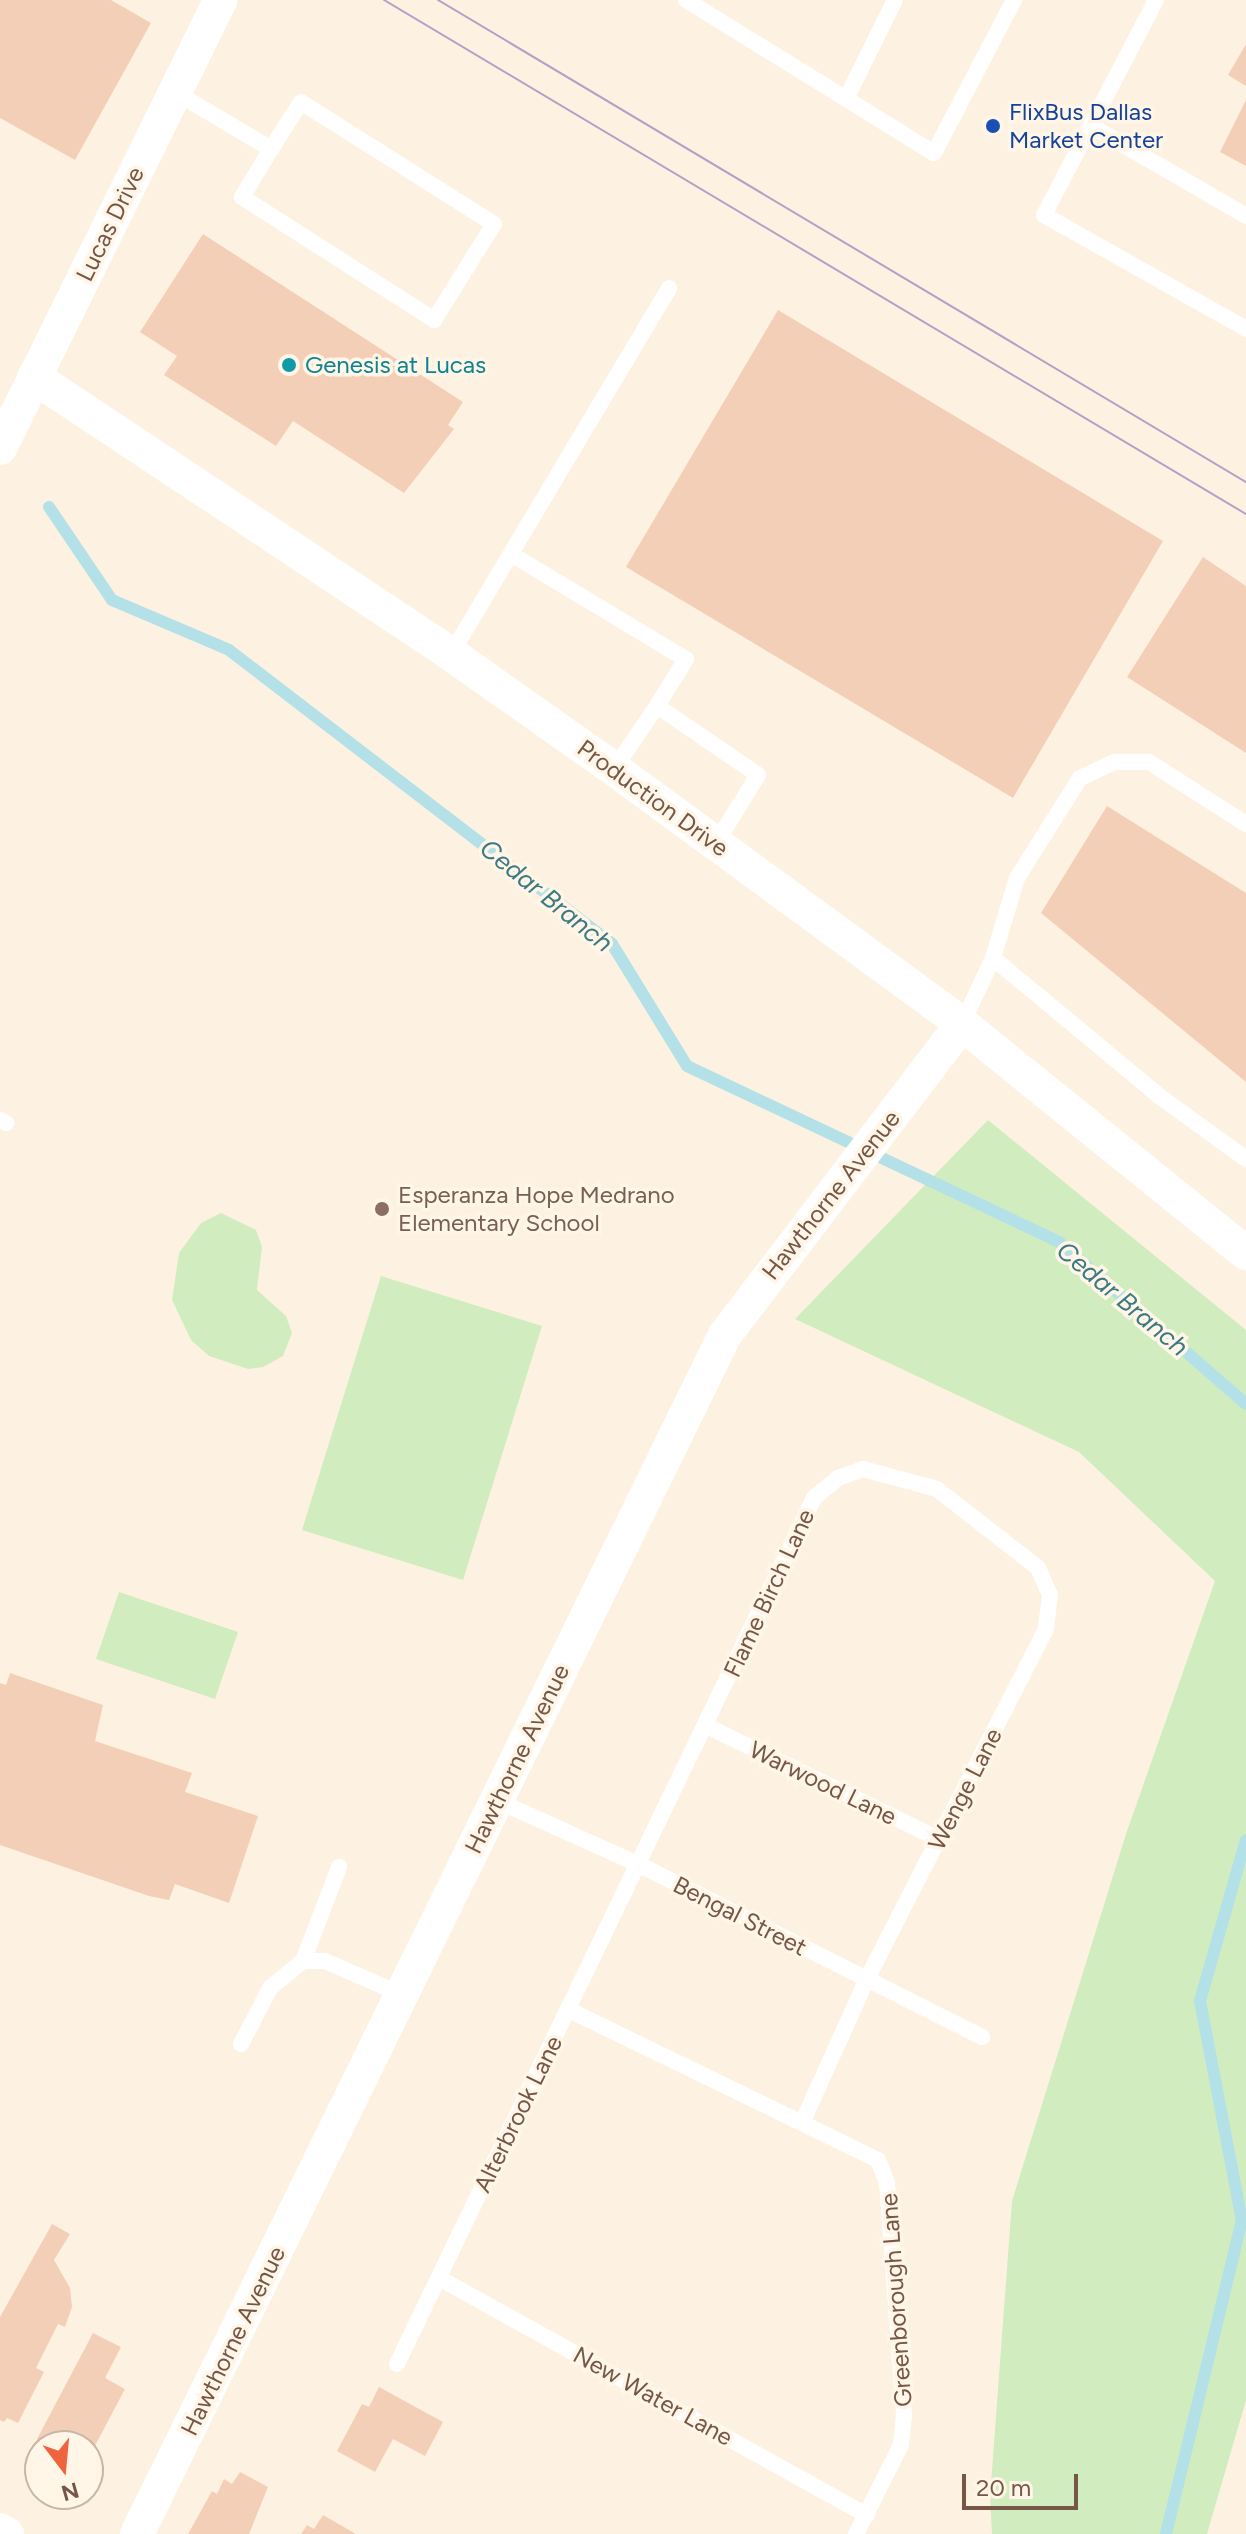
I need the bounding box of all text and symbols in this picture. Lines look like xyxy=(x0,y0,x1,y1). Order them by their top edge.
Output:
place label: FlixBus Dallas Market Center xyxy=(1009,98,1163,154)
marker: FlixBus Dallas Market Center xyxy=(984,117,1002,135)
street label: Lucas Drive xyxy=(70,162,150,286)
place label: Genesis at Lucas xyxy=(305,351,486,379)
marker: Genesis at Lucas xyxy=(280,356,298,374)
street label: Production Drive xyxy=(572,734,734,862)
water label: Cedar Branch xyxy=(473,833,619,959)
street label: Hawthorne Avenue xyxy=(756,1105,906,1285)
place label: Esperanza Hope Medrano Elementary School xyxy=(398,1181,675,1237)
marker: Esperanza Hope Medrano Elementary School xyxy=(373,1200,391,1218)
water label: Cedar Branch xyxy=(1050,1235,1194,1363)
street label: Flame Birch Lane xyxy=(718,1504,820,1682)
street label: Hawthorne Avenue xyxy=(459,1660,575,1858)
street label: Wenge Lane xyxy=(922,1723,1008,1855)
street label: Warwood Lane xyxy=(745,1735,901,1831)
street label: Bengal Street xyxy=(668,1870,812,1962)
street label: Alterbrook Lane xyxy=(468,2031,568,2197)
street label: Greenborough Lane xyxy=(874,2192,918,2408)
street label: Hawthorne Avenue xyxy=(175,2242,291,2440)
street label: New Water Lane xyxy=(568,2340,738,2452)
north arrow xyxy=(24,2430,104,2510)
scale bar xyxy=(966,2458,1082,2508)
text: 20 m xyxy=(976,2473,1031,2502)
text: N xyxy=(58,2476,82,2507)

